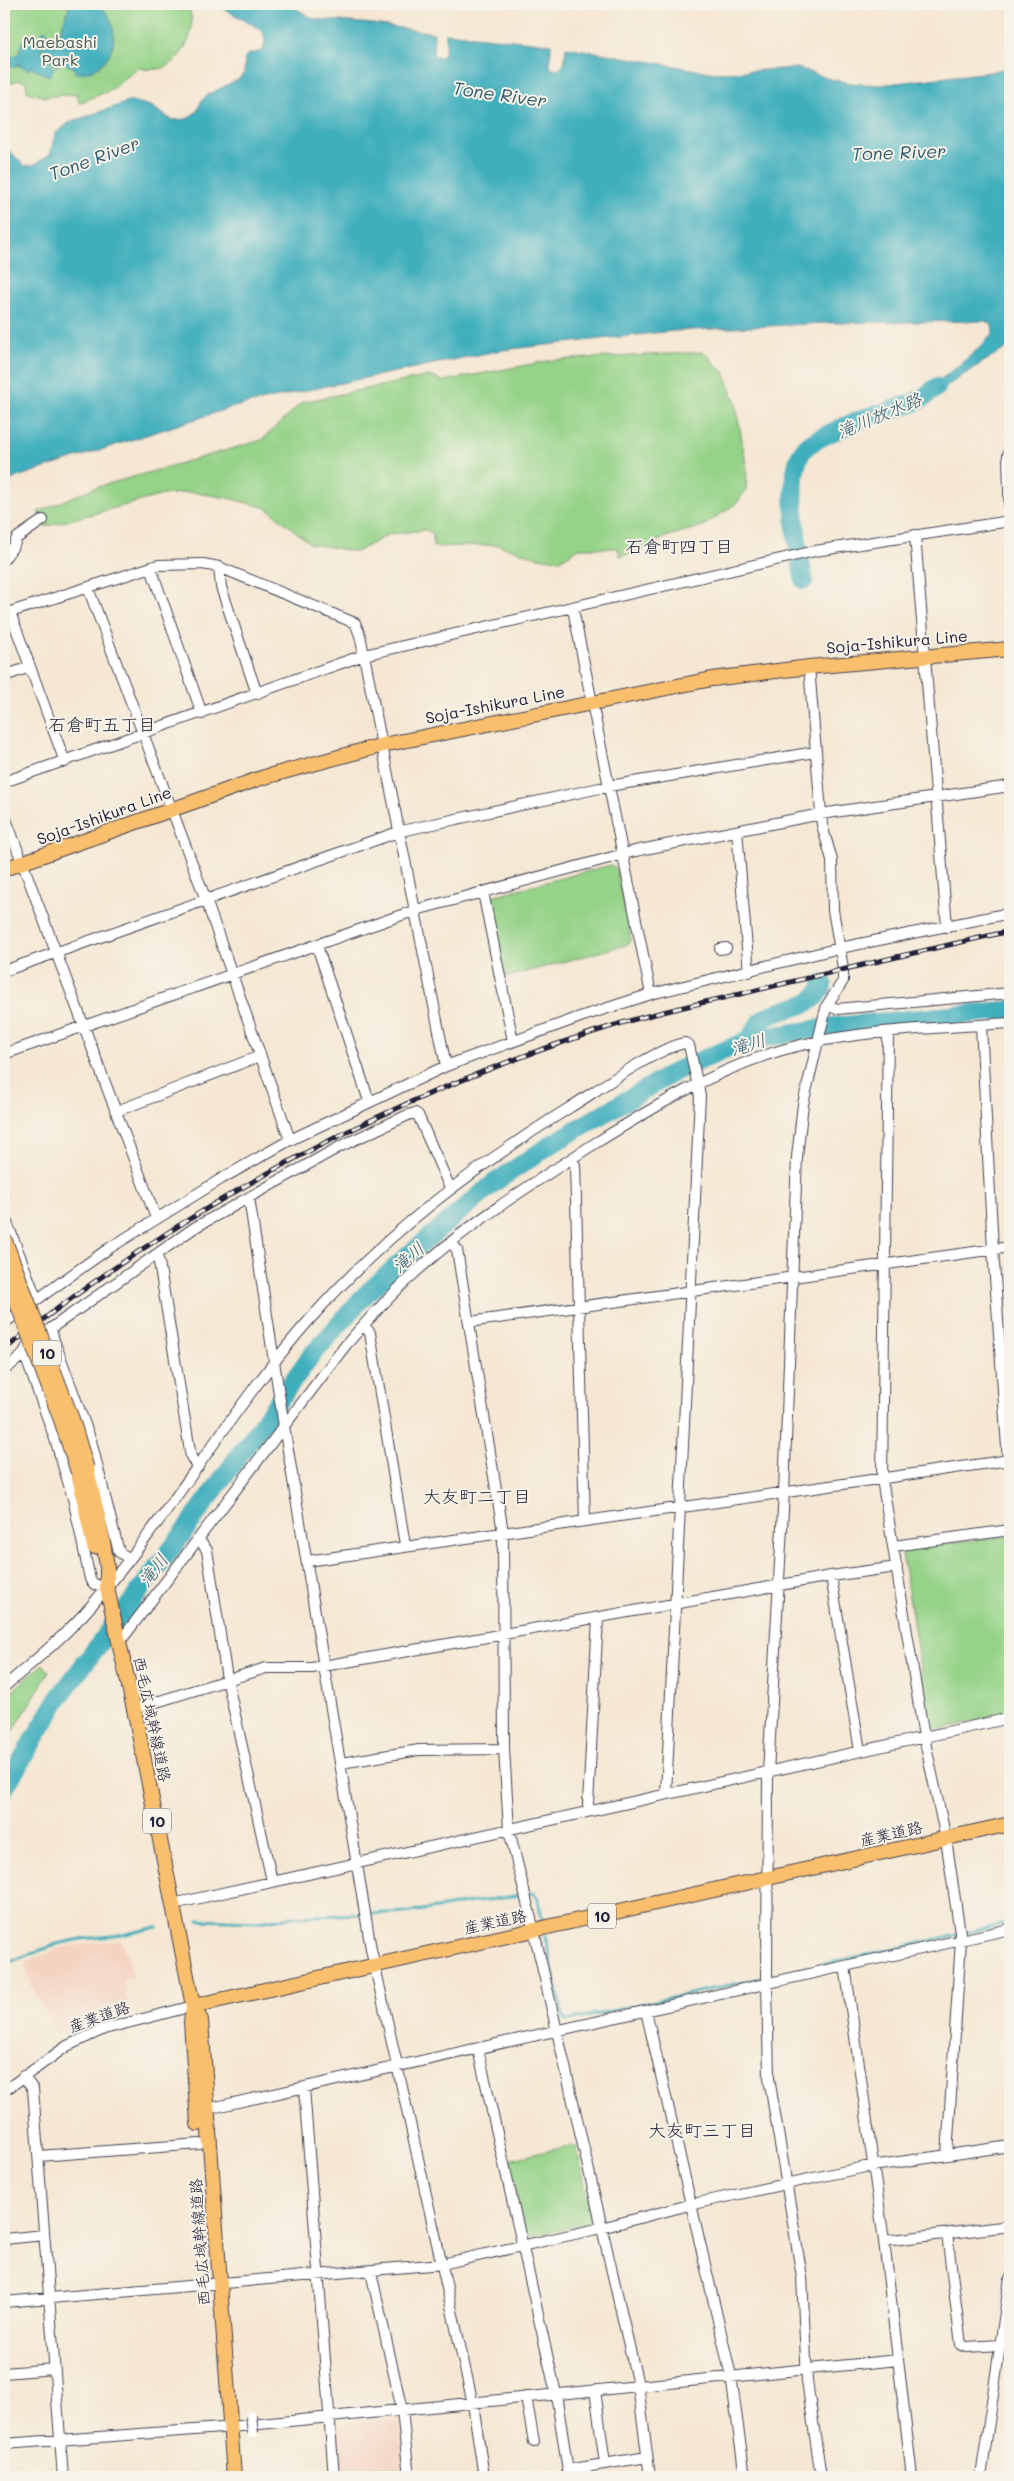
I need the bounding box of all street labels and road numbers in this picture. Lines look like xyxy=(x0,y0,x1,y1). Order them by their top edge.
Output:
street label: Soja-Ishikura Line xyxy=(825,624,969,658)
street label: Soja-Ishikura Line xyxy=(423,680,567,728)
street label: Soja-Ishikura Line xyxy=(34,781,174,849)
road number: 10 xyxy=(33,1340,61,1366)
street label: 西毛広域幹線道路 xyxy=(129,1654,177,1784)
road number: 10 xyxy=(143,1808,171,1834)
street label: 産業道路 xyxy=(857,1816,925,1850)
street label: 産業道路 xyxy=(462,1904,528,1938)
road number: 10 xyxy=(588,1904,616,1928)
street label: 産業道路 xyxy=(65,1995,133,2037)
street label: 西毛広域幹線道路 xyxy=(184,2177,214,2307)

